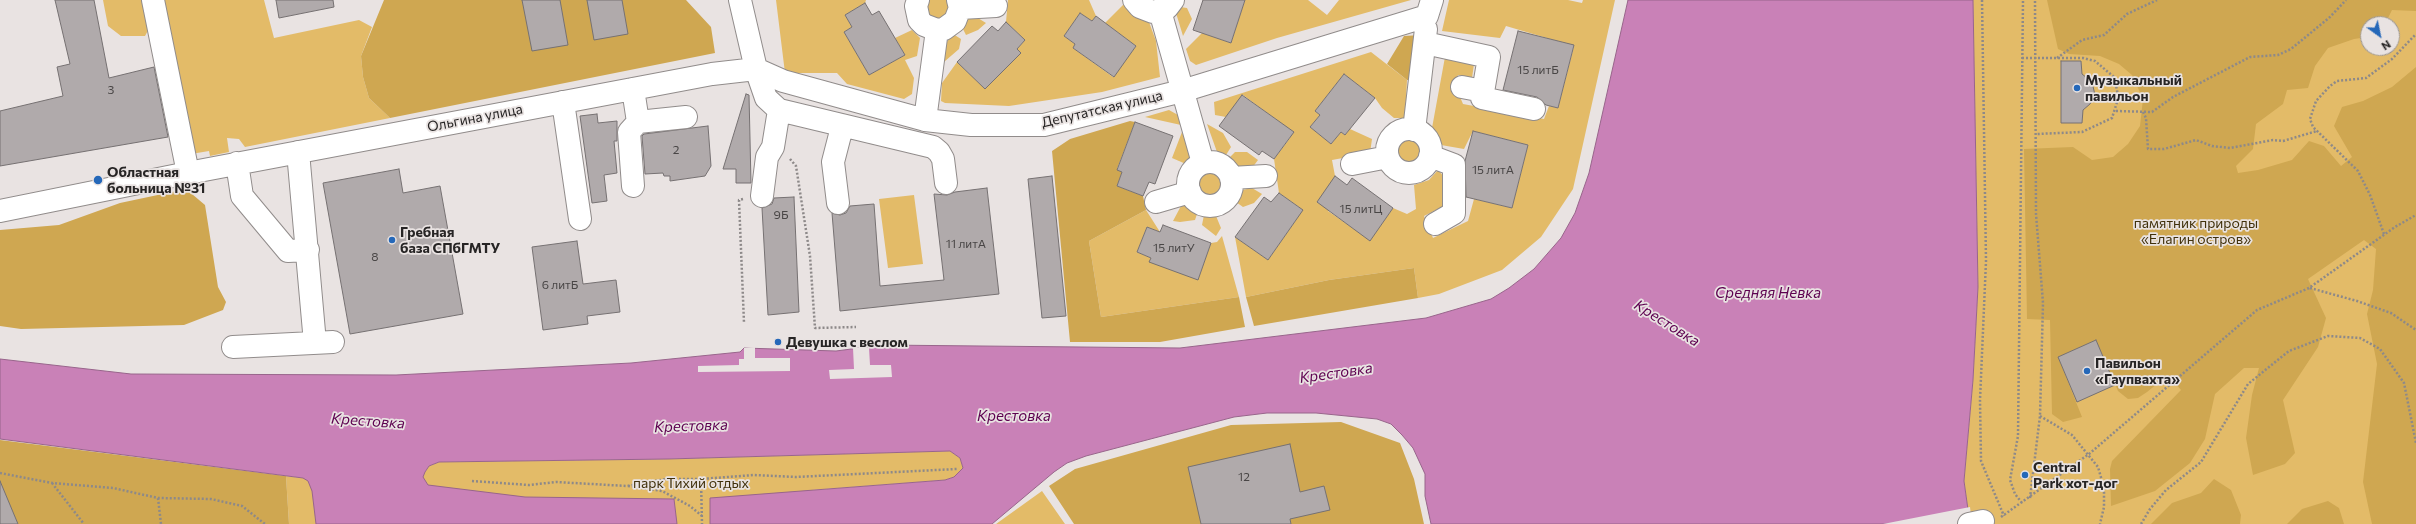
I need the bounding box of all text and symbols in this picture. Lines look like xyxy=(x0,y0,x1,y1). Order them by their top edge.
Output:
north arrow xyxy=(2360,16,2400,56)
text: N xyxy=(2379,38,2393,53)
house number: 15 литБ xyxy=(1517,63,1559,77)
place label: Музыкальный павильон xyxy=(2085,72,2182,104)
house number: 3 xyxy=(108,83,114,97)
marker: Музыкальный павильон xyxy=(2072,83,2082,93)
street label: Депутатская улица xyxy=(1040,87,1164,131)
street label: Ольгина улица xyxy=(426,101,524,135)
house number: 2 xyxy=(673,143,679,157)
house number: 15 литА xyxy=(1472,163,1514,177)
place label: Областная больница №31 xyxy=(107,164,205,196)
marker: Областная больница №31 xyxy=(92,174,104,186)
house number: 15 литЦ xyxy=(1340,202,1382,216)
house number: 9Б xyxy=(774,208,788,222)
park label: памятник природы «Елагин остров» xyxy=(2134,215,2258,248)
place label: Гребная база СПбГМТУ xyxy=(400,224,500,256)
marker: Гребная база СПбГМТУ xyxy=(387,235,397,245)
house number: 11 литА xyxy=(946,237,986,251)
house number: 15 литУ xyxy=(1153,241,1195,255)
house number: 8 xyxy=(371,250,379,264)
house number: 6 литБ xyxy=(542,278,578,292)
water label: Средняя Невка xyxy=(1715,284,1821,302)
water label: Крестовка xyxy=(1631,296,1703,350)
place label: Девушка с веслом xyxy=(786,334,908,350)
marker: Девушка с веслом xyxy=(773,337,783,347)
place label: Павильон «Гаупвахта» xyxy=(2095,355,2180,388)
water label: Крестовка xyxy=(1298,359,1374,387)
marker: Павильон «Гаупвахта» xyxy=(2082,366,2092,376)
water label: Крестовка xyxy=(977,407,1051,425)
water label: Крестовка xyxy=(331,409,405,433)
water label: Крестовка xyxy=(654,416,728,436)
place label: Central Park хот-дог xyxy=(2033,459,2118,492)
house number: 12 xyxy=(1238,470,1250,484)
marker: Central Park хот-дог xyxy=(2020,470,2030,480)
park label: парк Тихий отдых xyxy=(633,475,749,491)

